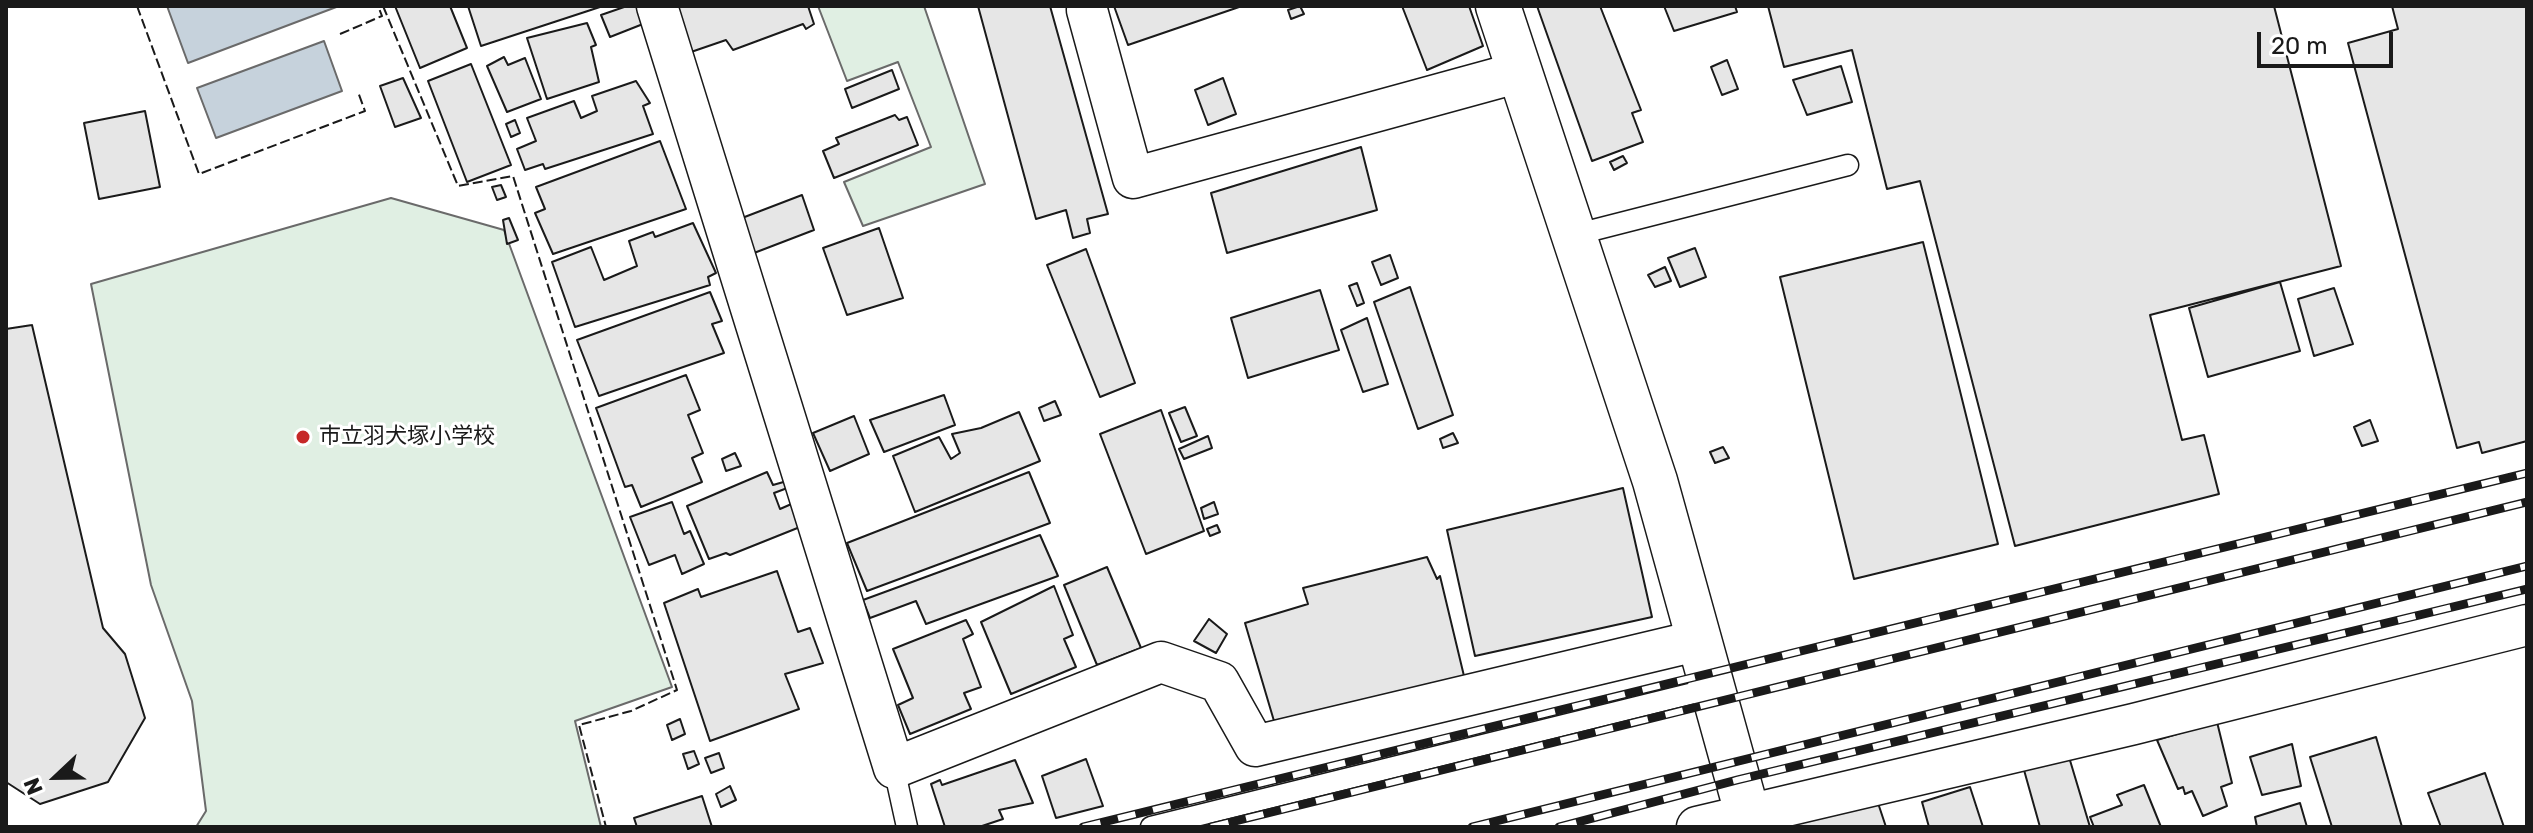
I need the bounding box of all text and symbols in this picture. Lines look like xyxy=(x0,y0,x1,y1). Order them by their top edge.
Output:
scale bar xyxy=(2261,16,2397,66)
text: 20 m xyxy=(2271,32,2328,60)
place label: 市立羽犬塚小学校 xyxy=(319,424,495,450)
marker: 市立羽犬塚小学校 xyxy=(294,428,312,446)
north arrow xyxy=(16,737,96,817)
text: N xyxy=(18,774,49,799)

